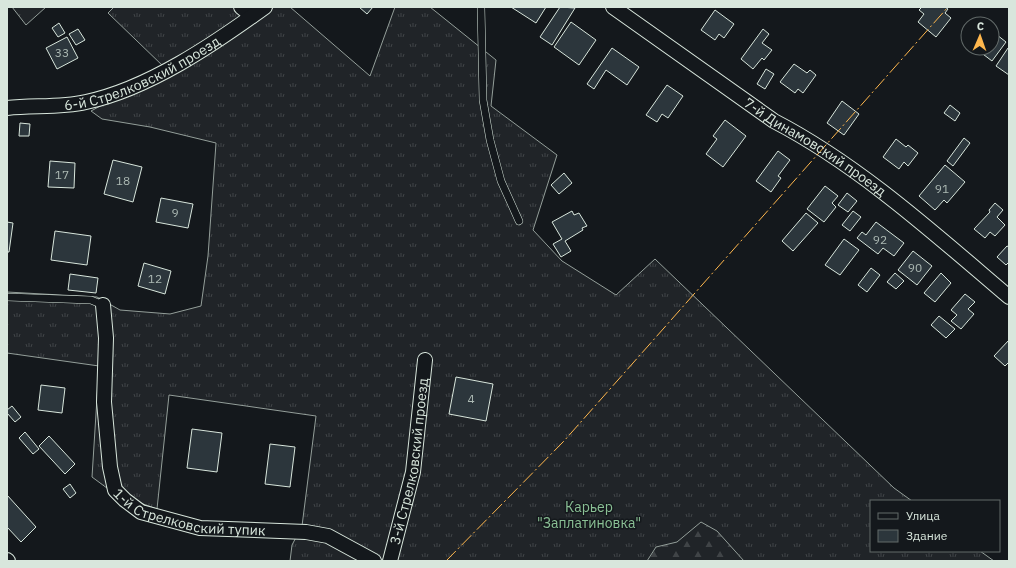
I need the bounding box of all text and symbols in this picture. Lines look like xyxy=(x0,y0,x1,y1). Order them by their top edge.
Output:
north arrow xyxy=(960,16,1000,56)
text: С xyxy=(977,19,984,33)
street label: 6-й Стрелковский проезд xyxy=(63,32,223,114)
house number: 33 xyxy=(55,45,69,60)
street label: 7-й Динамовский проезд xyxy=(741,94,890,200)
house number: 17 xyxy=(55,167,69,182)
house number: 18 xyxy=(116,173,130,188)
house number: 91 xyxy=(935,181,949,196)
house number: 9 xyxy=(171,205,179,220)
house number: 92 xyxy=(873,232,887,247)
house number: 90 xyxy=(908,260,922,275)
house number: 12 xyxy=(148,271,162,286)
street label: 3-й Стрелковский проезд xyxy=(386,377,432,546)
house number: 4 xyxy=(467,391,475,406)
street label: 1-й Стрелковский тупик xyxy=(109,484,266,539)
park label: Карьер "Заплатиновка" xyxy=(537,498,641,532)
legend xyxy=(870,500,1000,552)
text: Улица xyxy=(906,508,940,523)
text: Здание xyxy=(906,528,948,543)

